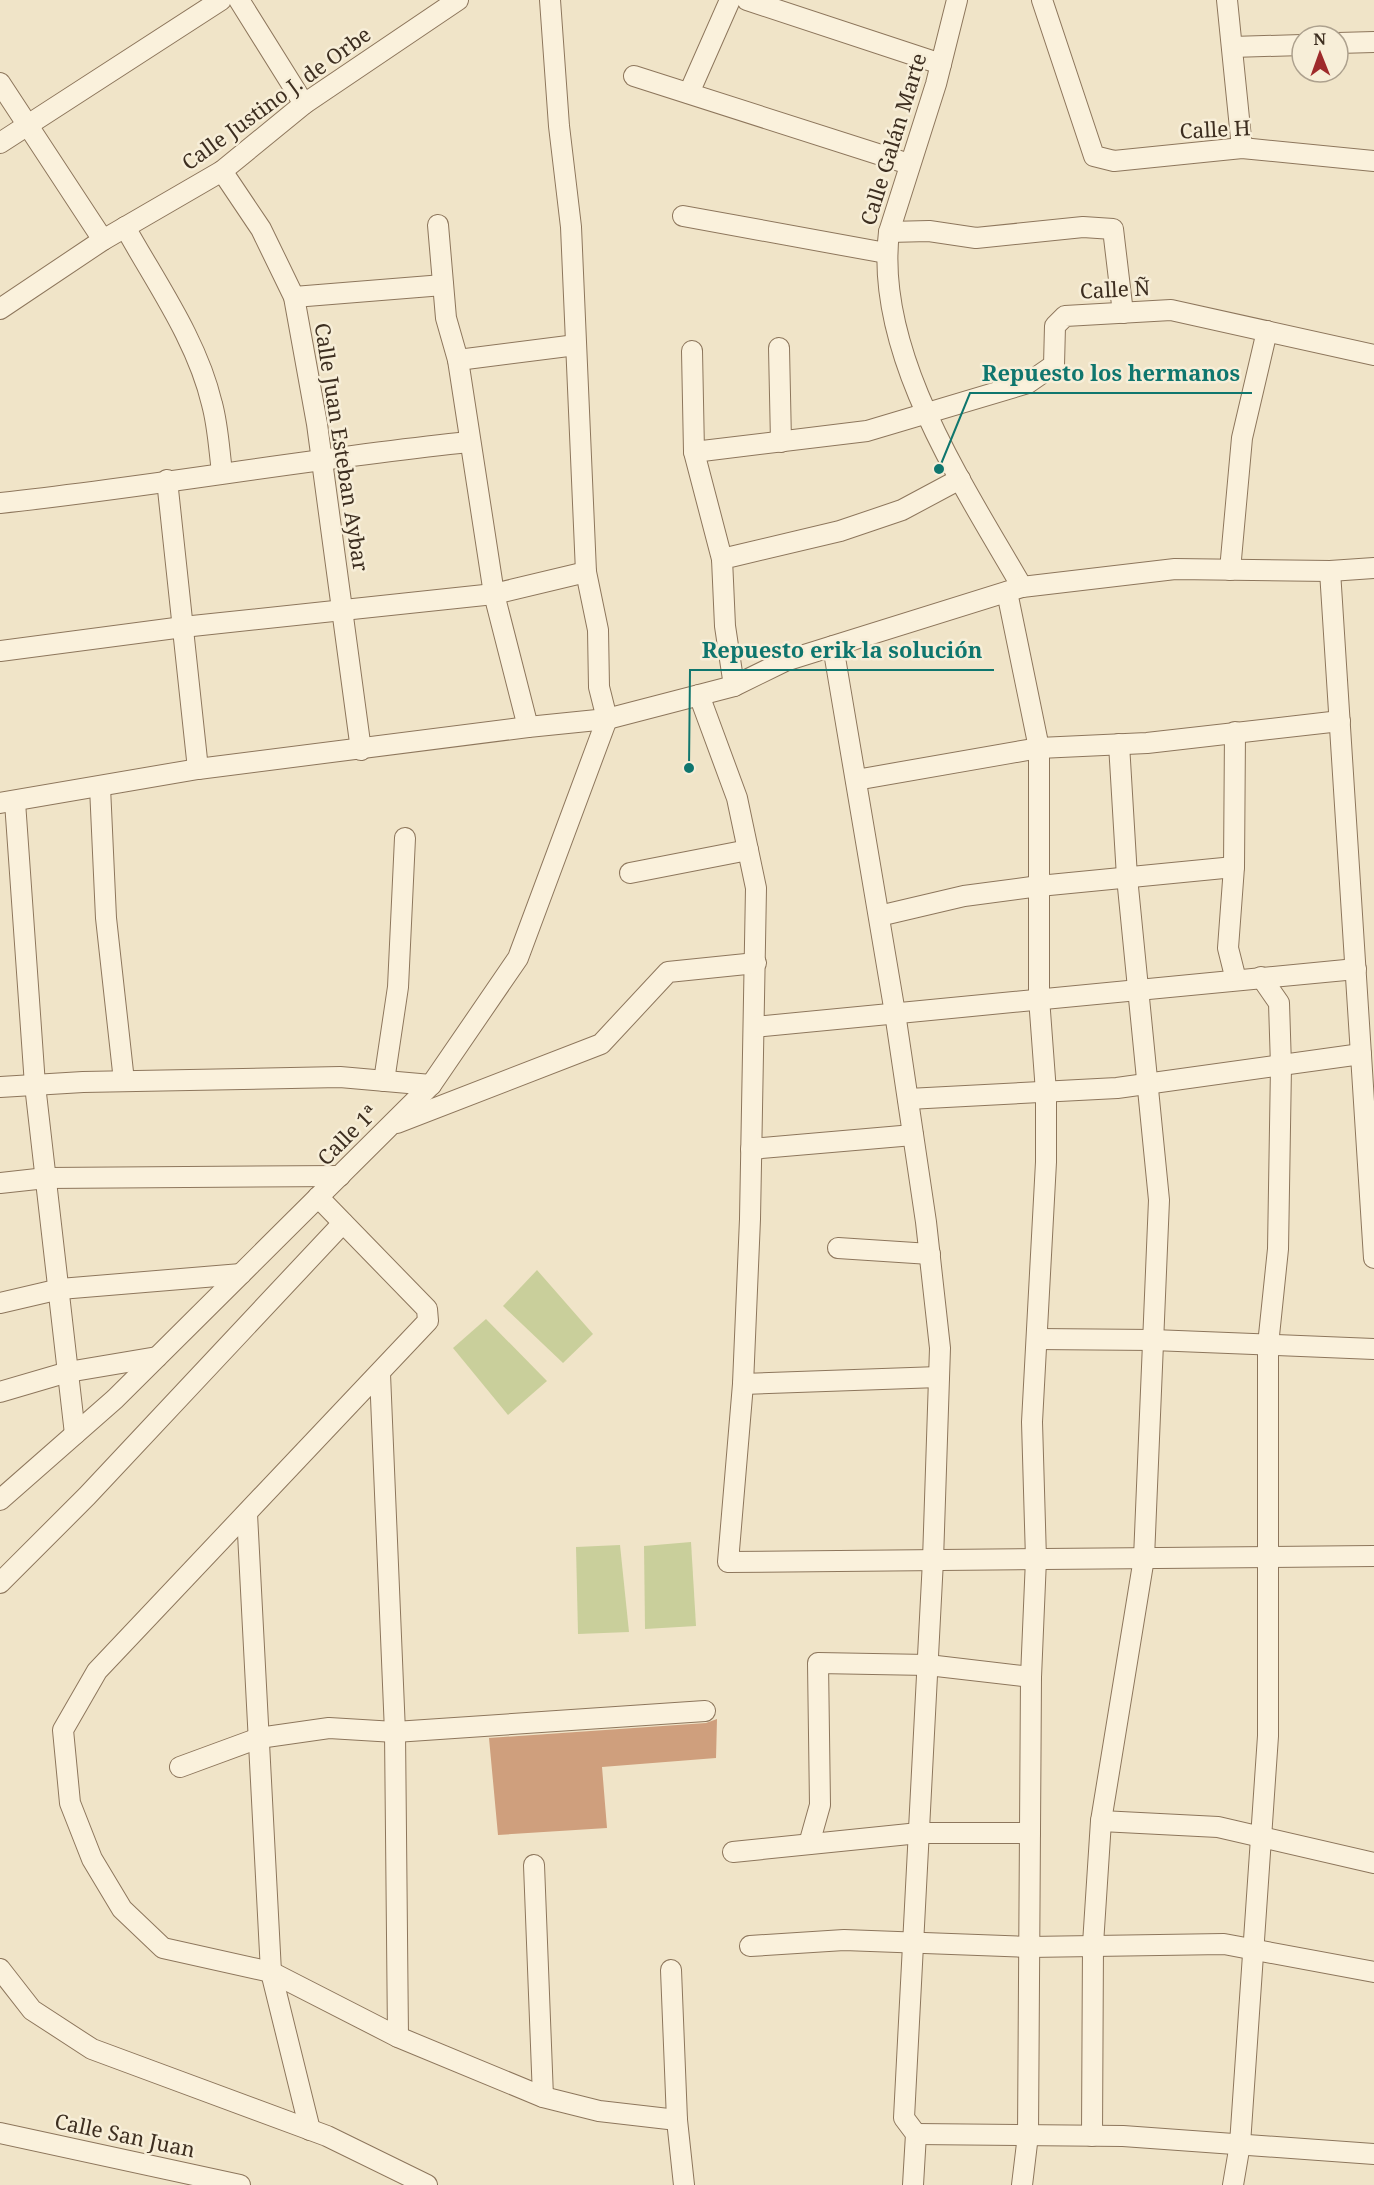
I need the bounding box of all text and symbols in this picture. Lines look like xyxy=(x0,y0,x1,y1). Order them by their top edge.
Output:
street label: Calle Justino J. de Orbe xyxy=(176,20,376,176)
north arrow xyxy=(1290,24,1350,84)
text: N xyxy=(1313,28,1327,50)
street label: Calle Galán Marte xyxy=(853,49,933,229)
street label: Calle H xyxy=(1179,113,1251,145)
street label: Calle Ñ xyxy=(1079,273,1151,305)
street label: Calle Juan Esteban Aybar xyxy=(309,321,375,573)
callout: Repuesto los hermanos xyxy=(970,353,1252,393)
text: Repuesto los hermanos xyxy=(982,357,1240,387)
callout: Repuesto erik la solución xyxy=(690,630,994,670)
text: Repuesto erik la solución xyxy=(702,634,983,664)
street label: Calle 1ª xyxy=(311,1099,383,1171)
street label: Calle San Juan xyxy=(52,2106,198,2164)

